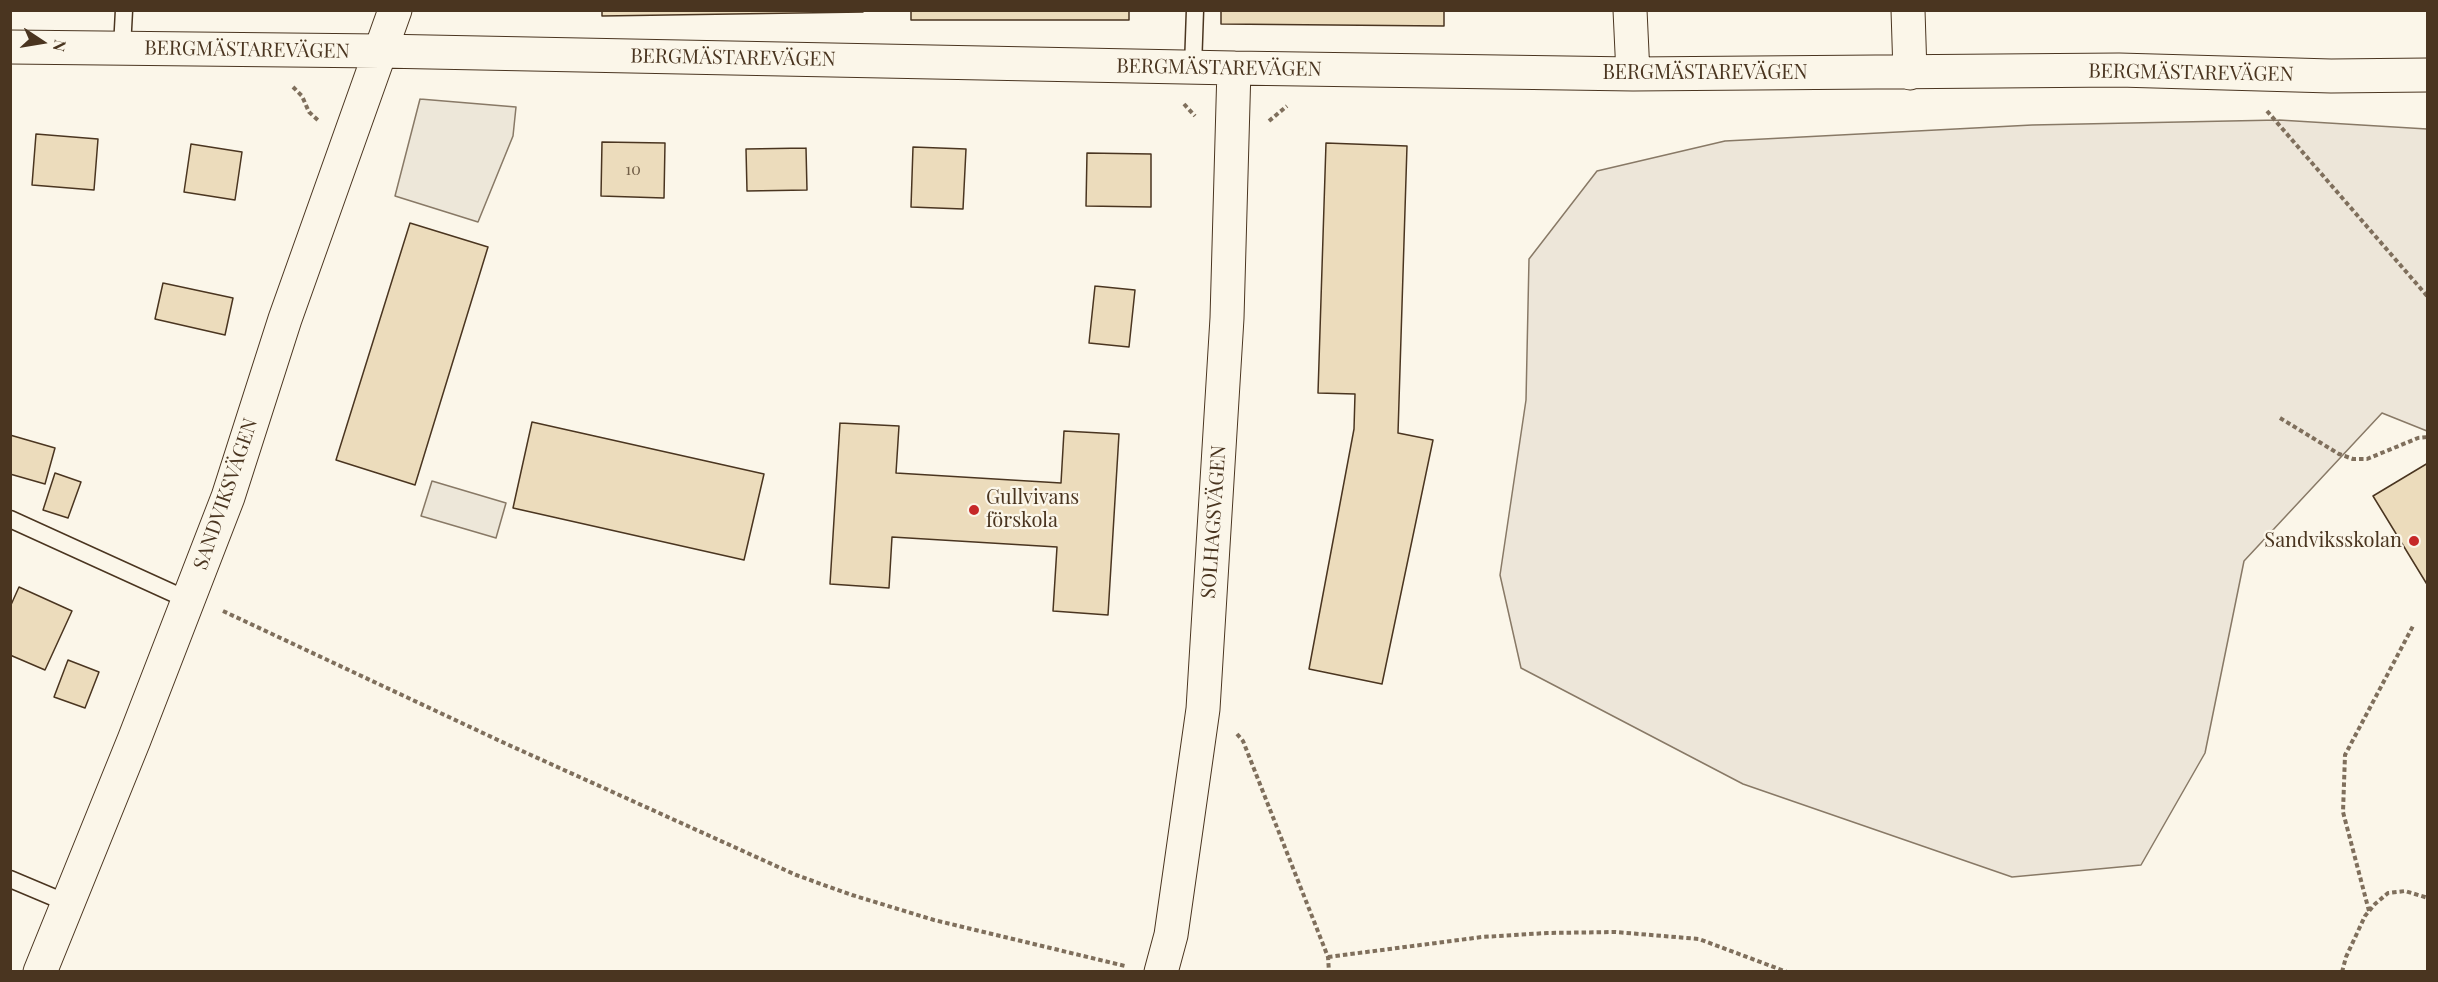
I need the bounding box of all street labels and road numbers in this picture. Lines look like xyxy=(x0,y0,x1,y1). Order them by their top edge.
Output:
street label: BERGMÄSTAREVÄGEN xyxy=(144,36,350,64)
street label: BERGMÄSTAREVÄGEN xyxy=(630,44,836,72)
street label: BERGMÄSTAREVÄGEN xyxy=(1116,54,1322,82)
street label: BERGMÄSTAREVÄGEN xyxy=(2088,59,2294,87)
street label: BERGMÄSTAREVÄGEN xyxy=(1602,61,1808,85)
street label: SANDVIKSVÄGEN xyxy=(189,415,263,573)
street label: SOLHAGSVÄGEN xyxy=(1197,445,1231,599)

